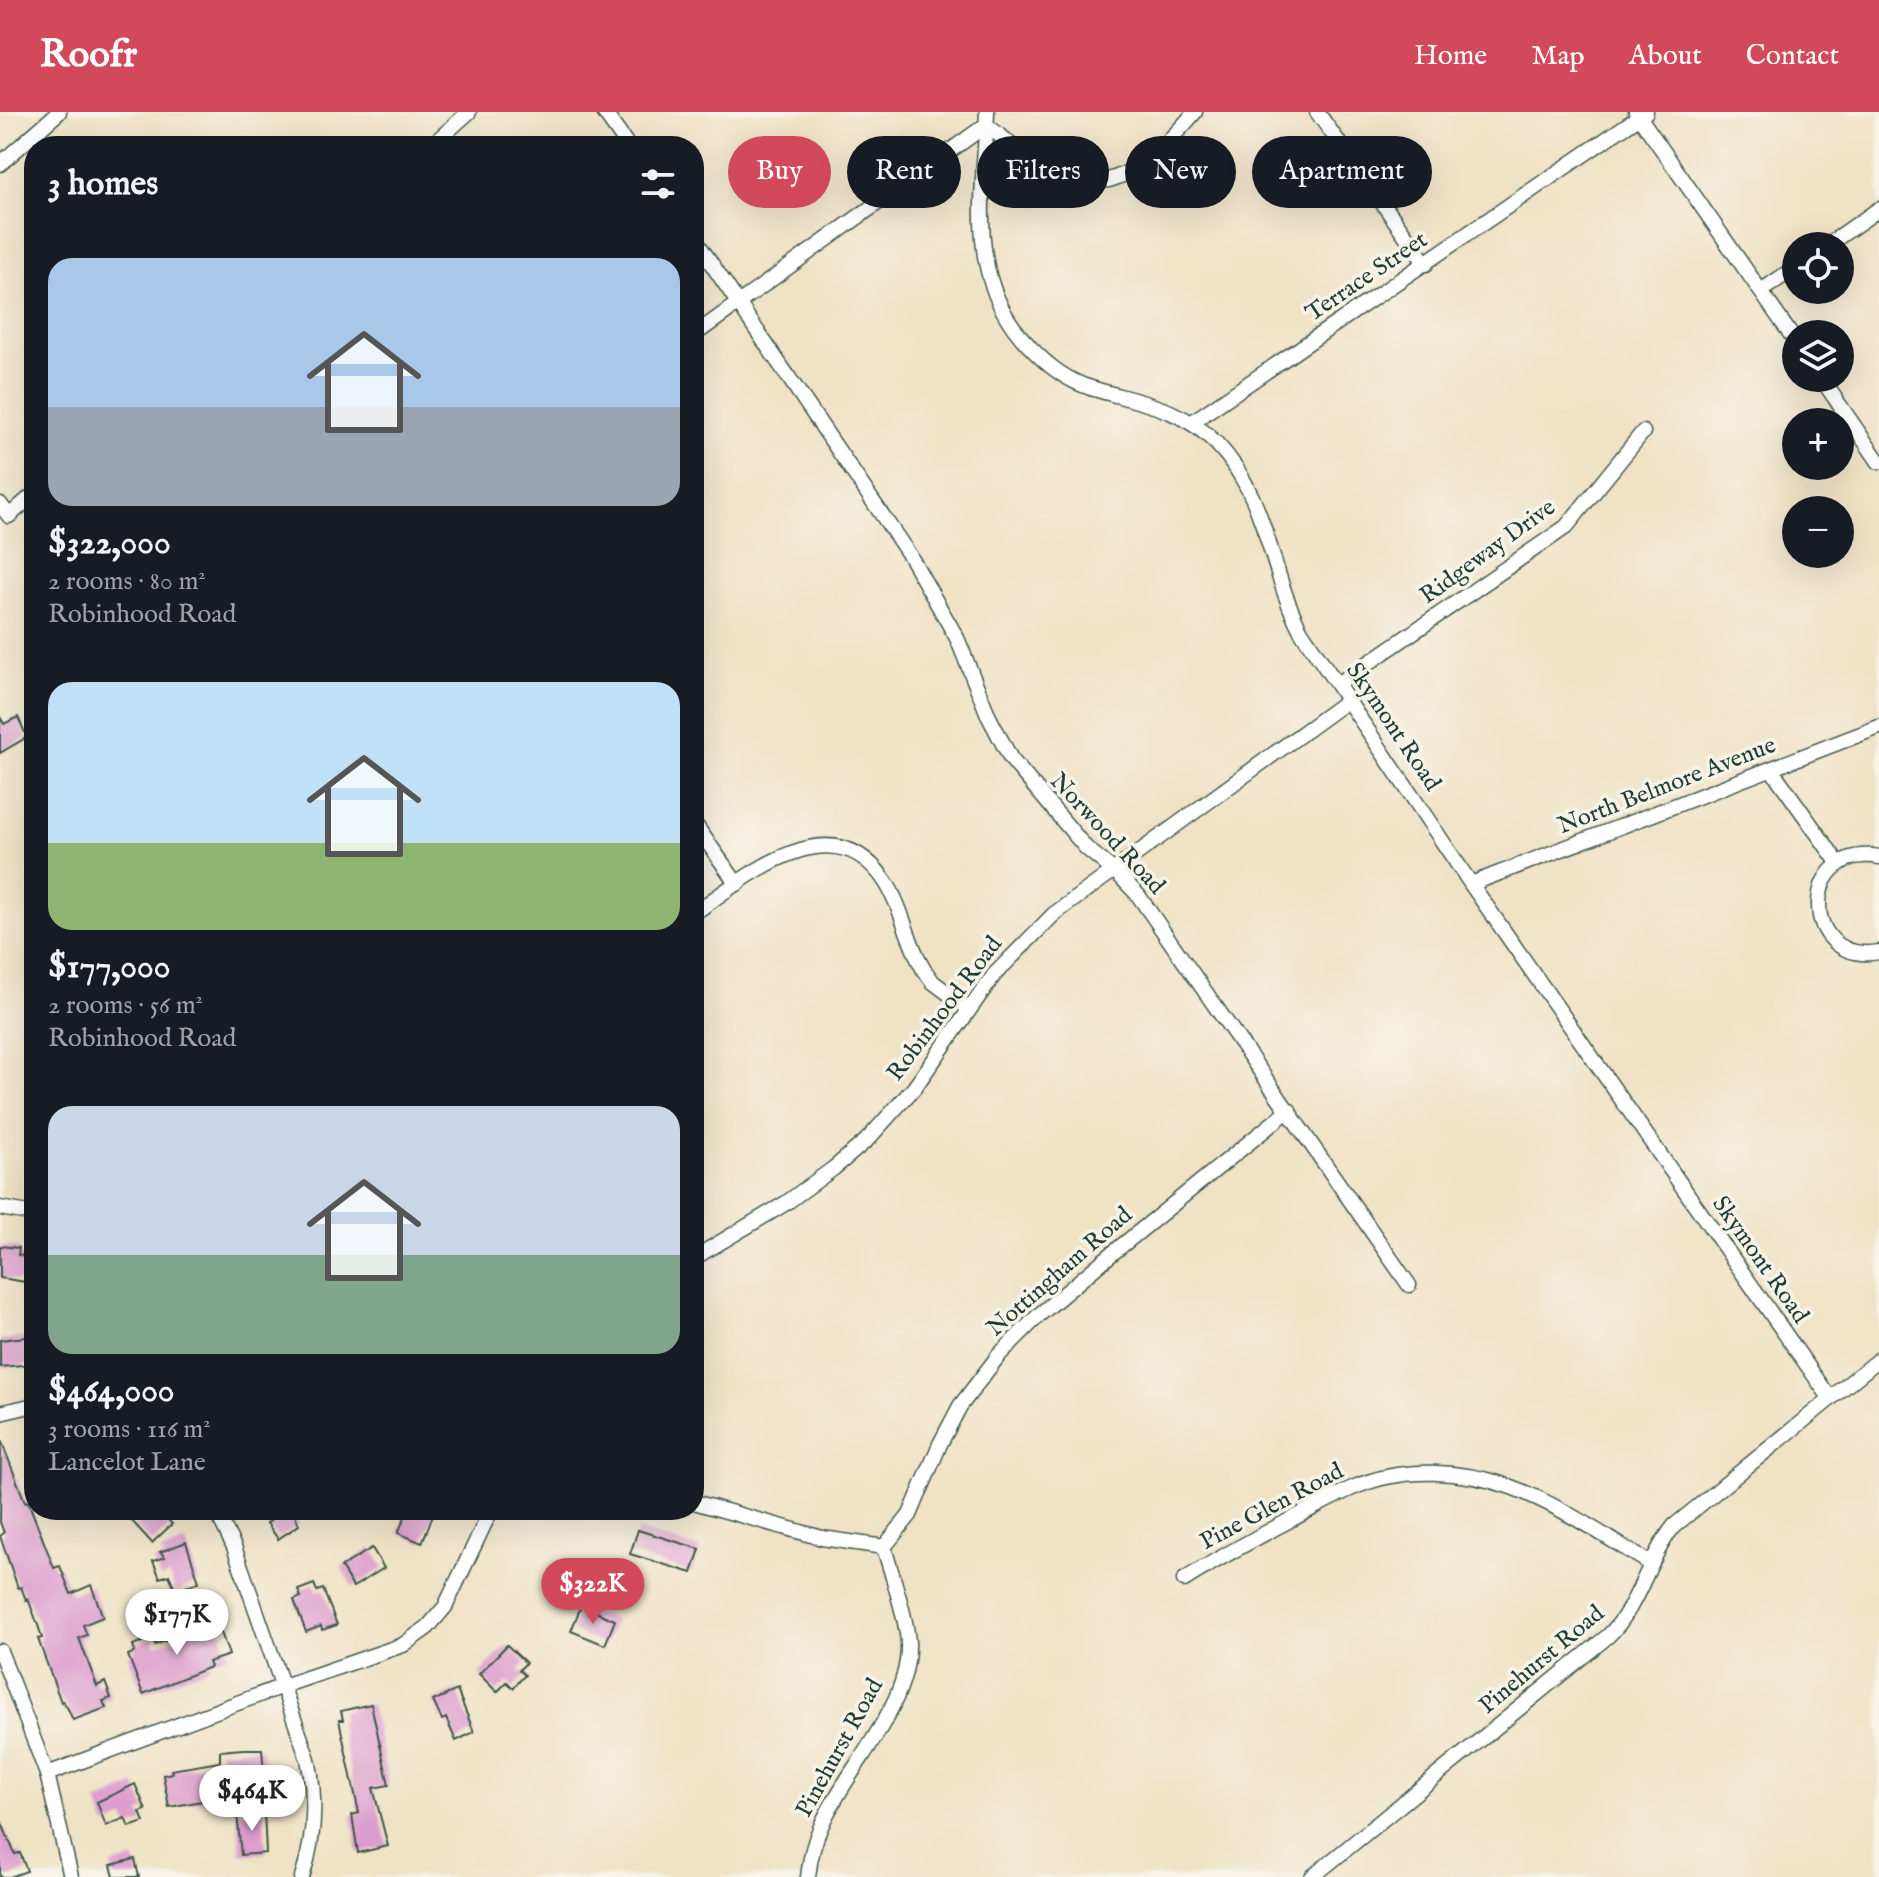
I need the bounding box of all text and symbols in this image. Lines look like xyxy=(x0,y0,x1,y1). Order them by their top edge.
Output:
text: Roofr xyxy=(40,32,137,80)
text: Home xyxy=(1414,39,1487,74)
text: Map xyxy=(1531,39,1585,74)
text: About xyxy=(1629,39,1702,74)
text: Contact xyxy=(1746,39,1839,74)
chip: Buy xyxy=(728,136,831,208)
chip: Rent xyxy=(847,136,961,208)
chip: Filters xyxy=(977,136,1109,208)
chip: New xyxy=(1125,136,1236,208)
chip: Apartment xyxy=(1252,136,1432,208)
icon: filters xyxy=(636,162,680,206)
text: 3 homes xyxy=(48,163,158,206)
street label: Terrace Street xyxy=(1300,225,1434,329)
map controls xyxy=(1782,232,1854,568)
button: locate xyxy=(1782,232,1854,304)
icon: home xyxy=(292,310,436,454)
button: layers xyxy=(1782,320,1854,392)
button: + xyxy=(1782,408,1854,480)
street label: Ridgeway Drive xyxy=(1414,492,1562,612)
button: − xyxy=(1782,496,1854,568)
text: $322,000 xyxy=(48,522,171,565)
text: 2 rooms · 80 m² xyxy=(48,565,206,598)
text: Robinhood Road xyxy=(48,598,236,631)
street label: Skymont Road xyxy=(1339,657,1448,797)
street label: North Belmore Avenue xyxy=(1554,730,1780,842)
icon: home xyxy=(292,734,436,878)
street label: Norwood Road xyxy=(1043,767,1172,902)
street label: Robinhood Road xyxy=(880,930,1010,1088)
text: $177,000 xyxy=(48,946,170,989)
text: 2 rooms · 56 m² xyxy=(48,989,203,1022)
text: Robinhood Road xyxy=(48,1022,236,1055)
icon: home xyxy=(292,1158,436,1302)
street label: Skymont Road xyxy=(1705,1190,1815,1330)
street label: Nottingham Road xyxy=(981,1200,1139,1344)
text: $464,000 xyxy=(48,1370,175,1413)
text: 3 rooms · 116 m² xyxy=(48,1413,211,1446)
text: Lancelot Lane xyxy=(48,1446,206,1479)
street label: Pine Glen Road xyxy=(1195,1456,1349,1558)
pin: $322K xyxy=(537,1558,649,1626)
text: $322K xyxy=(559,1567,627,1600)
pin: $177K xyxy=(121,1589,233,1657)
text: $177K xyxy=(143,1598,211,1631)
street label: Pinehurst Road xyxy=(1473,1598,1611,1721)
street label: Pinehurst Road xyxy=(789,1673,891,1823)
pin: $464K xyxy=(196,1765,308,1833)
text: $464K xyxy=(217,1774,287,1807)

